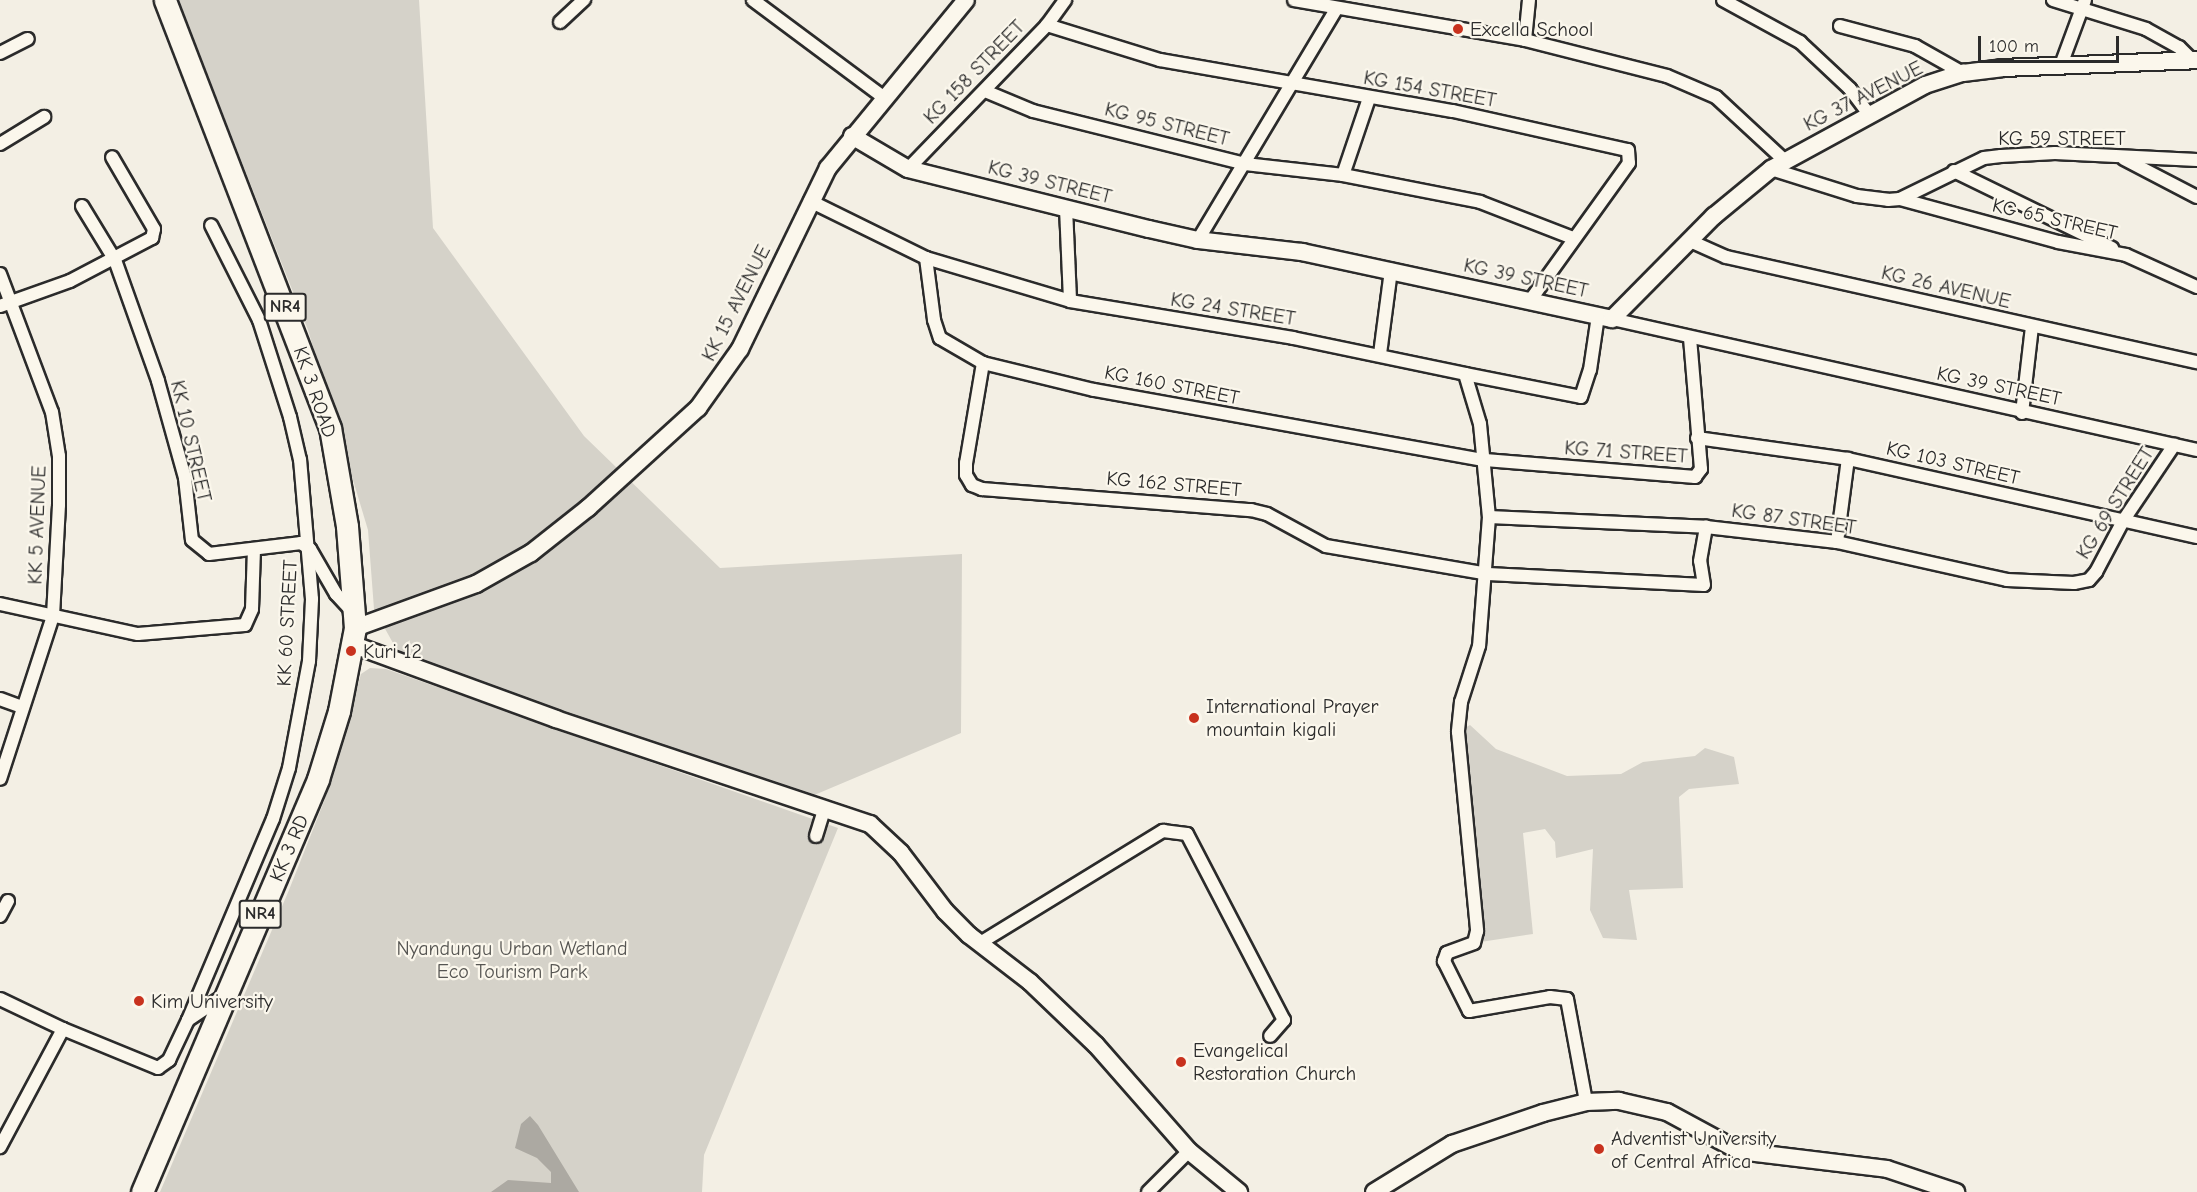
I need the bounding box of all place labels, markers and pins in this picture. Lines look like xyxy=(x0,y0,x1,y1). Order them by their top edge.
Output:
place label: Excella School xyxy=(1470,17,1593,41)
marker: Excella School xyxy=(1451,22,1465,36)
place label: Kuri 12 xyxy=(363,639,422,663)
marker: Kuri 12 xyxy=(344,644,358,658)
place label: International Prayer mountain kigali xyxy=(1206,694,1378,741)
marker: International Prayer mountain kigali xyxy=(1187,711,1201,725)
place label: Kim University xyxy=(151,989,273,1013)
marker: Kim University xyxy=(132,994,146,1008)
place label: Evangelical Restoration Church xyxy=(1193,1038,1356,1085)
marker: Evangelical Restoration Church xyxy=(1174,1055,1188,1069)
place label: Adventist University of Central Africa xyxy=(1611,1126,1776,1173)
marker: Adventist University of Central Africa xyxy=(1592,1142,1606,1156)

